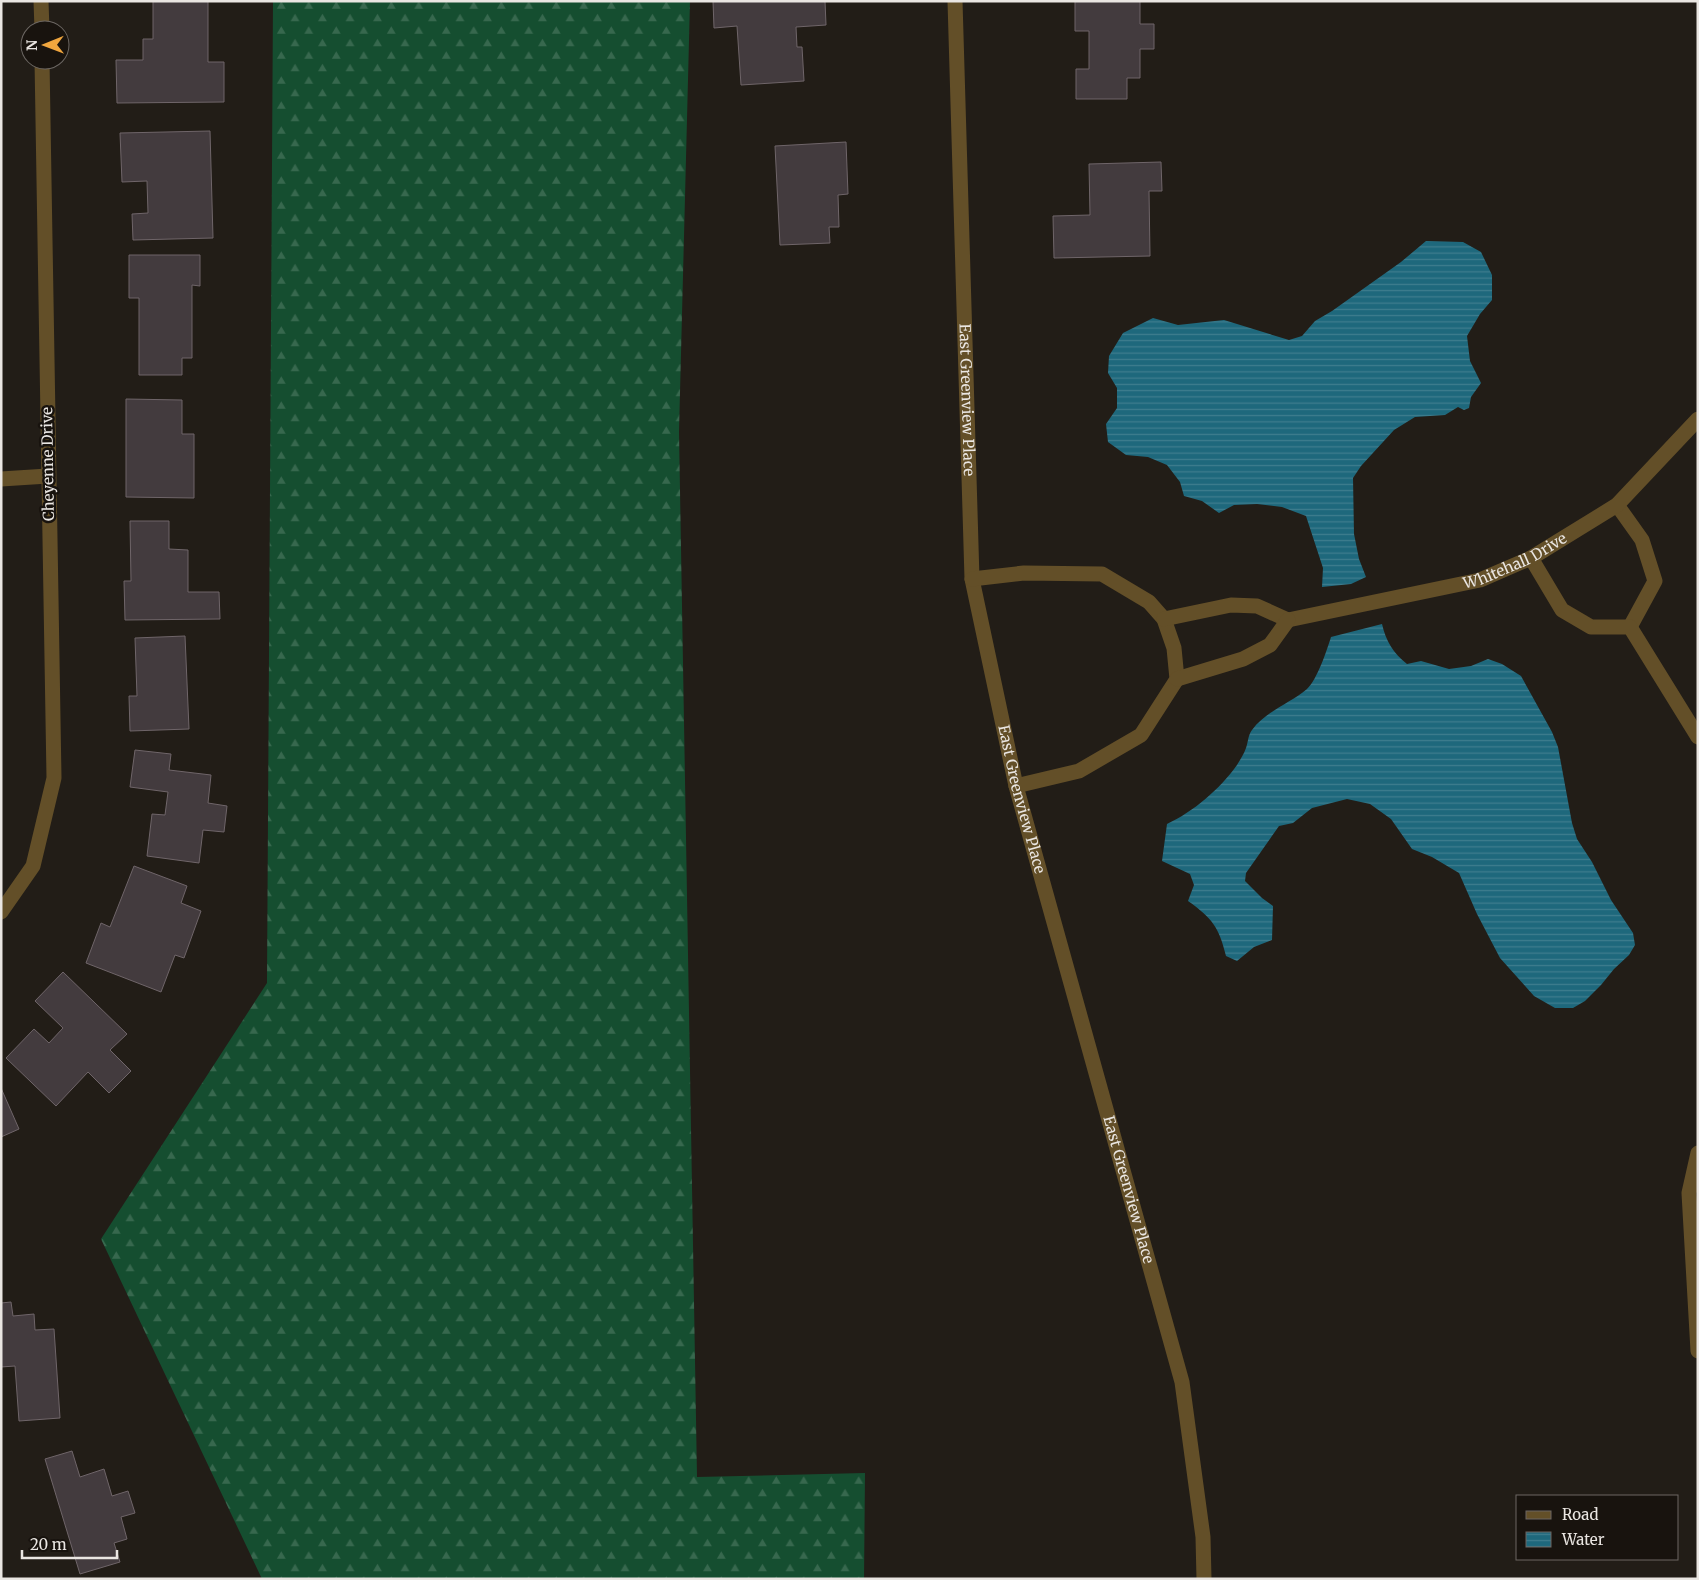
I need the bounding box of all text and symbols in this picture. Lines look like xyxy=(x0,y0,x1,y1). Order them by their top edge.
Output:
north arrow xyxy=(20,20,70,70)
text: N xyxy=(23,40,41,51)
street label: East Greenview Place xyxy=(955,323,979,477)
street label: Cheyenne Drive xyxy=(37,407,58,521)
street label: Whitehall Drive xyxy=(1460,528,1570,593)
street label: East Greenview Place xyxy=(994,723,1050,876)
street label: East Greenview Place xyxy=(1099,1114,1159,1266)
legend xyxy=(1516,1495,1679,1560)
text: Road xyxy=(1562,1505,1598,1524)
scale bar xyxy=(22,1528,118,1560)
text: Water xyxy=(1561,1530,1605,1549)
text: 20 m xyxy=(30,1535,67,1554)

